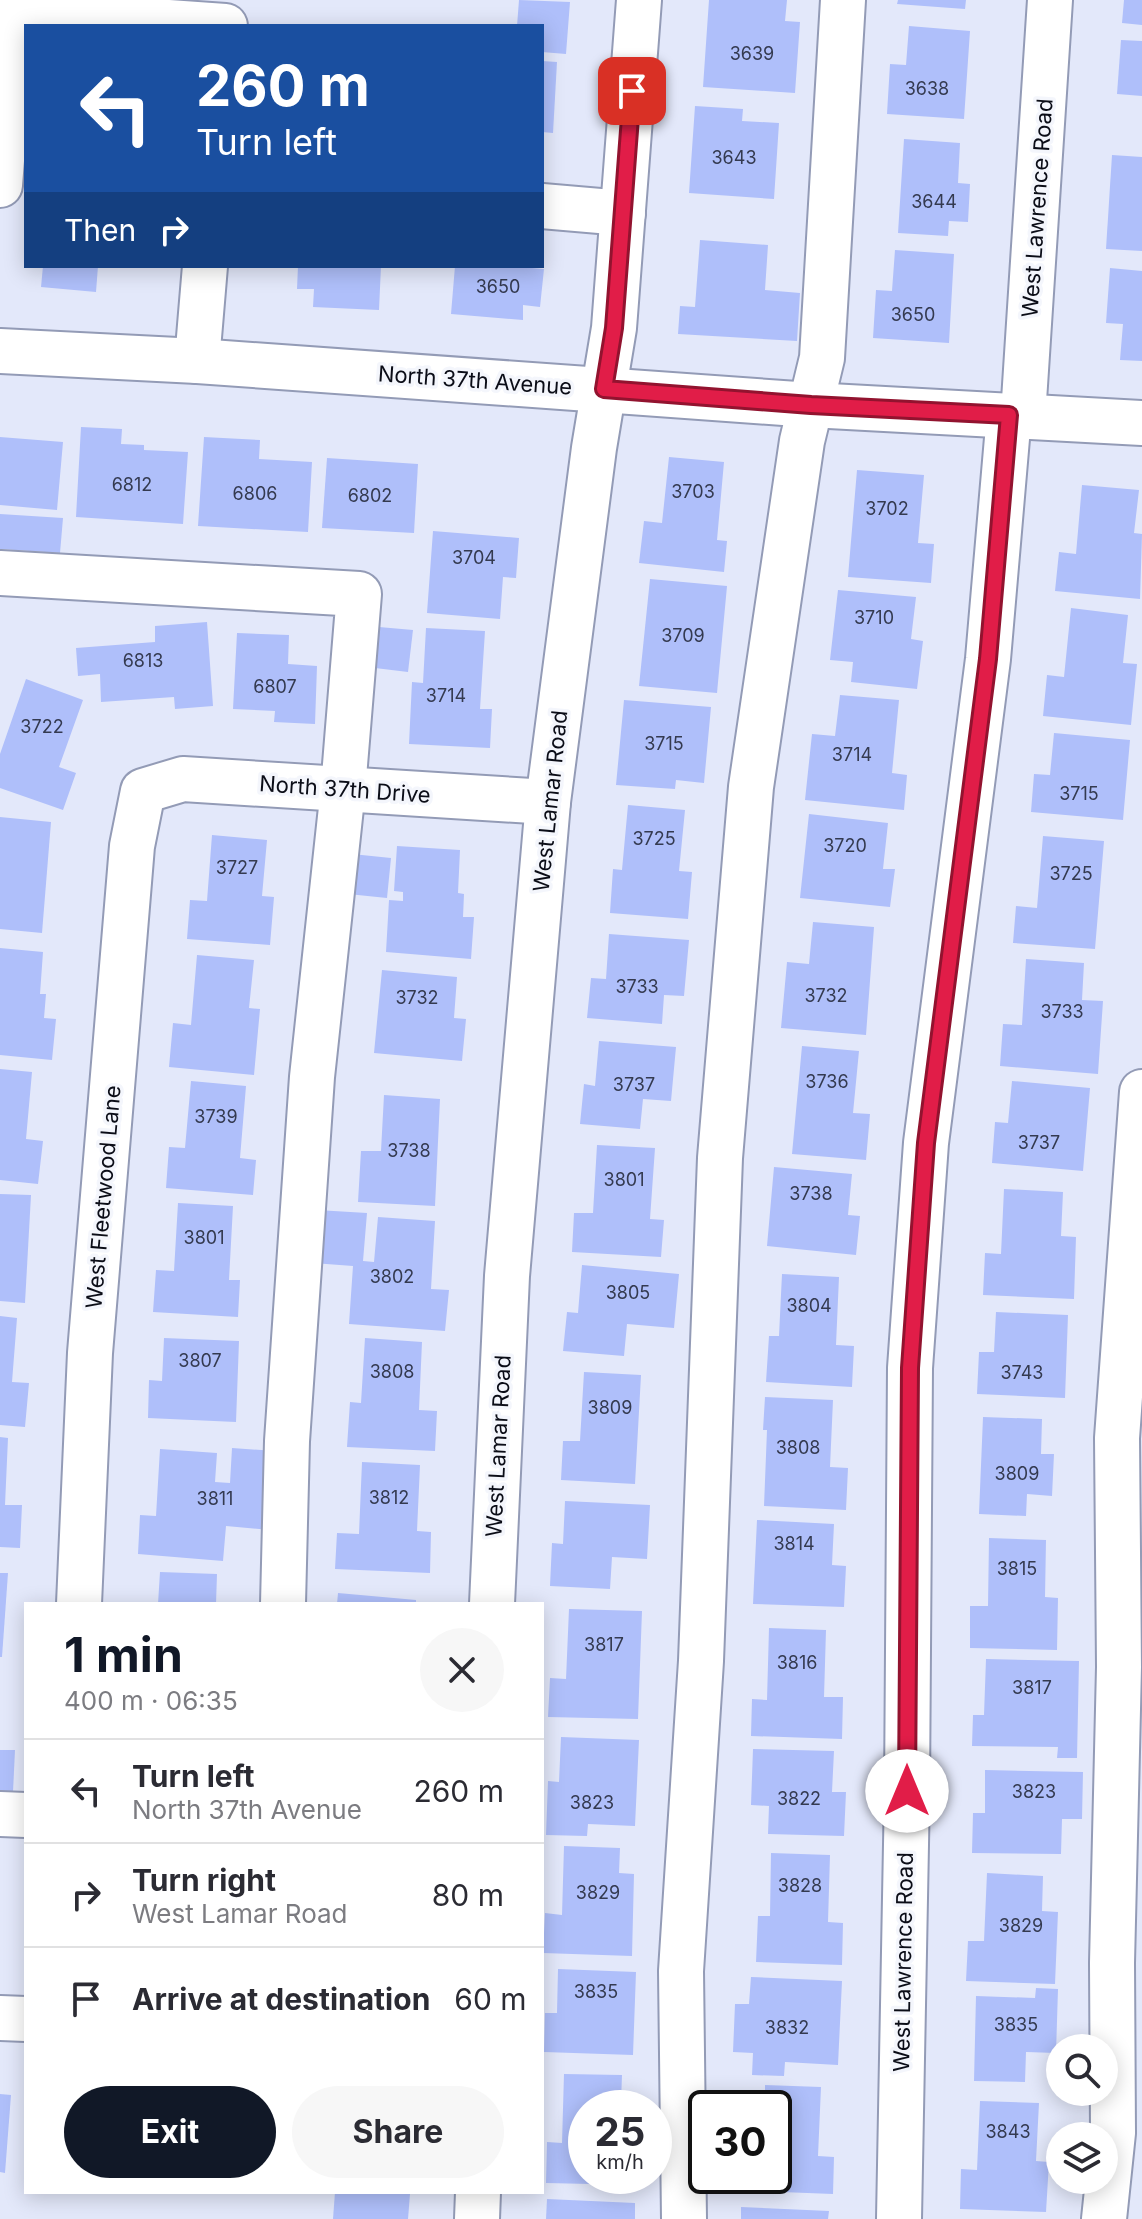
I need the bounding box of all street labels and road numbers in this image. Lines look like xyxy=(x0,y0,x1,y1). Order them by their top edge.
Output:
street label: West Lawrence Road xyxy=(1016,98,1058,318)
street label: North 37th Avenue xyxy=(377,360,573,400)
street label: West Lamar Road xyxy=(528,709,572,893)
street label: North 37th Drive xyxy=(258,770,432,808)
street label: West Fleetwood Lane xyxy=(80,1084,126,1310)
street label: West Lamar Road xyxy=(480,1354,516,1538)
street label: West Lawrence Road xyxy=(888,1852,918,2072)

